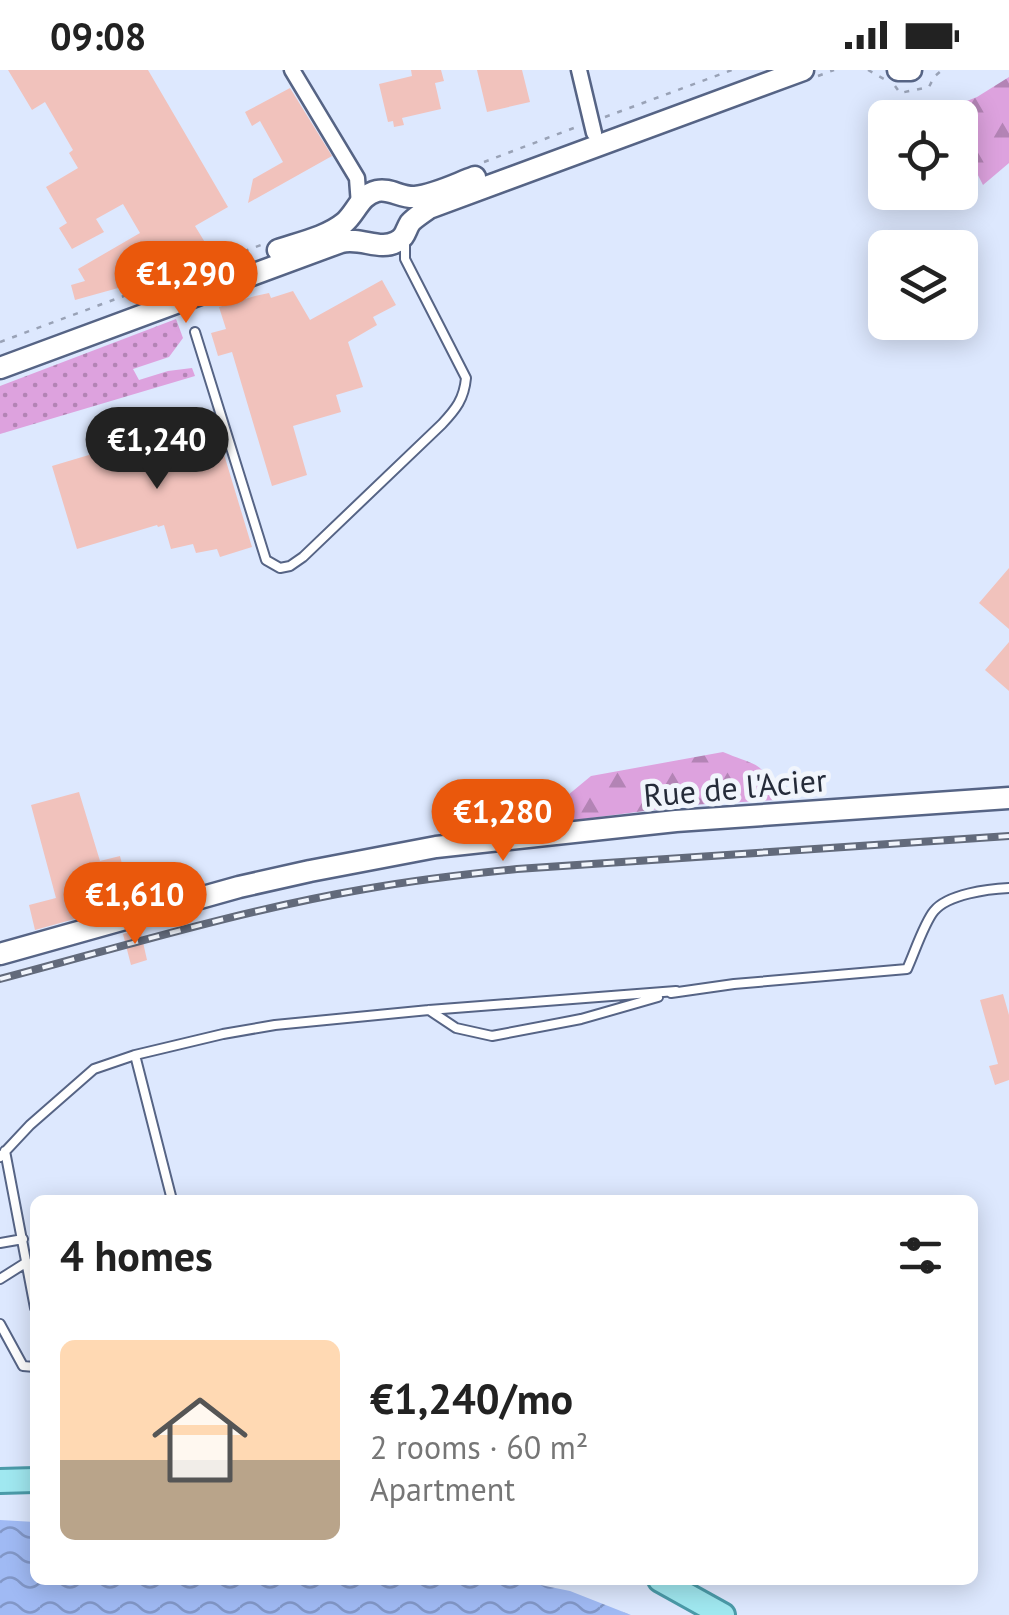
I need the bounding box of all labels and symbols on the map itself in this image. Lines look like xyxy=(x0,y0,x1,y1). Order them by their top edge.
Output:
pin: €1,290 xyxy=(105,241,267,326)
pin: €1,240 xyxy=(76,407,238,492)
street label: Rue de l'Acier xyxy=(642,758,828,816)
pin: €1,280 xyxy=(422,779,584,864)
pin: €1,610 xyxy=(54,862,216,947)

